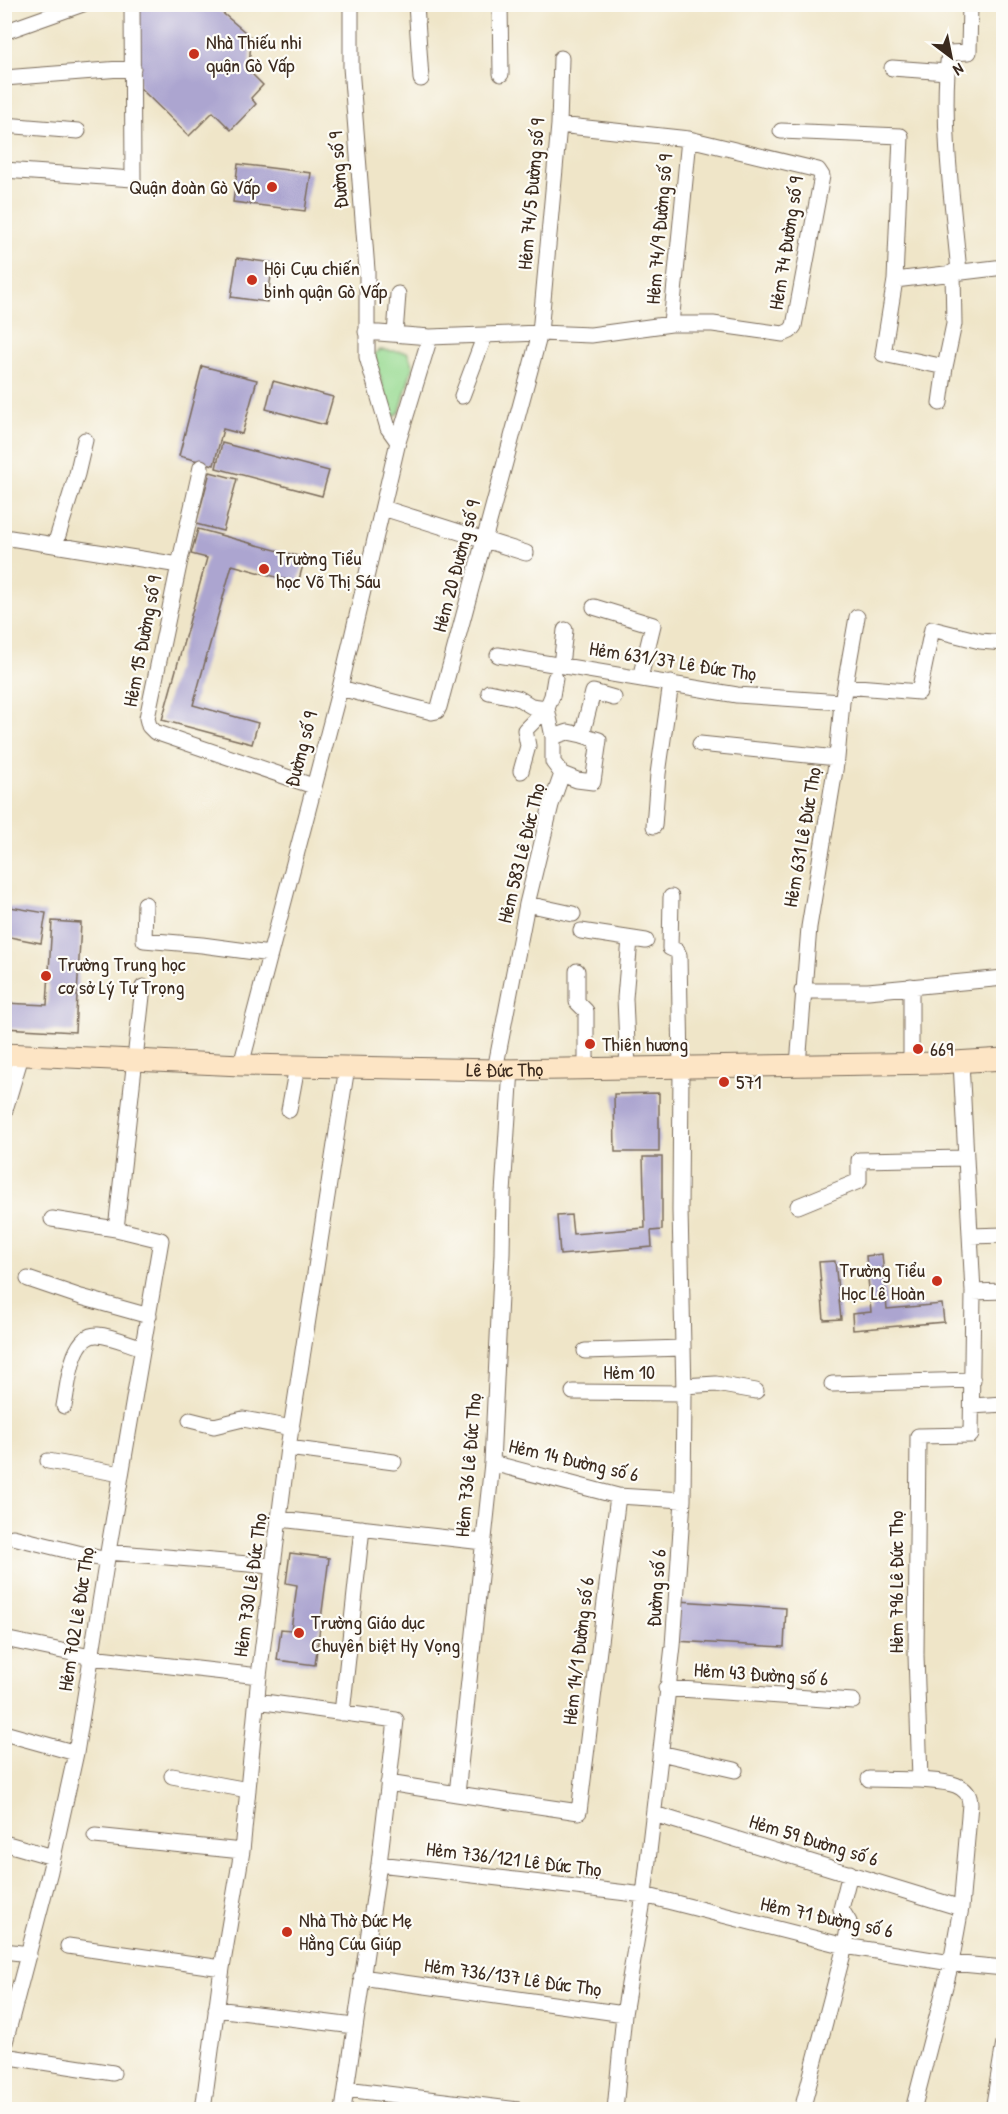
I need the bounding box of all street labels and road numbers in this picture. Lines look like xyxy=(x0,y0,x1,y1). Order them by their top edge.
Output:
street label: Hẻm 74/5 Đường số 9 xyxy=(510,117,551,271)
street label: Đường số 9 xyxy=(321,131,354,210)
street label: Hẻm 74/9 Đường số 9 xyxy=(638,153,679,305)
street label: Hẻm 74 Đường số 9 xyxy=(762,174,809,312)
street label: Hẻm 20 Đường số 9 xyxy=(425,497,486,635)
street label: Hẻm 15 Đường số 9 xyxy=(116,573,167,709)
street label: Hẻm 631/37 Lê Đức Thọ xyxy=(588,634,759,687)
street label: Đường số 9 xyxy=(277,708,324,790)
street label: Hẻm 631 Lê Đức Thọ xyxy=(776,765,827,909)
street label: Hẻm 583 Lê Đức Thọ xyxy=(490,780,551,926)
street label: Lê Đức Thọ xyxy=(466,1055,544,1083)
street label: Hẻm 10 xyxy=(603,1358,655,1385)
street label: Hẻm 736 Lê Đức Thọ xyxy=(448,1392,487,1538)
street label: Hẻm 14 Đường số 6 xyxy=(506,1431,642,1488)
street label: Hẻm 730 Lê Đức Thọ xyxy=(226,1511,273,1659)
street label: Hẻm 796 Lê Đức Thọ xyxy=(882,1511,909,1653)
street label: Hẻm 702 Lê Đức Thọ xyxy=(51,1545,100,1693)
street label: Đường số 6 xyxy=(639,1548,672,1628)
street label: Hẻm 14/1 Đường số 6 xyxy=(555,1576,600,1726)
street label: Hẻm 43 Đường số 6 xyxy=(693,1655,829,1692)
street label: Hẻm 59 Đường số 6 xyxy=(746,1807,882,1872)
street label: Hẻm 736/121 Lê Đức Thọ xyxy=(425,1834,603,1883)
street label: Hẻm 71 Đường số 6 xyxy=(758,1889,896,1944)
street label: Hẻm 736/137 Lê Đức Thọ xyxy=(423,1951,603,2002)

